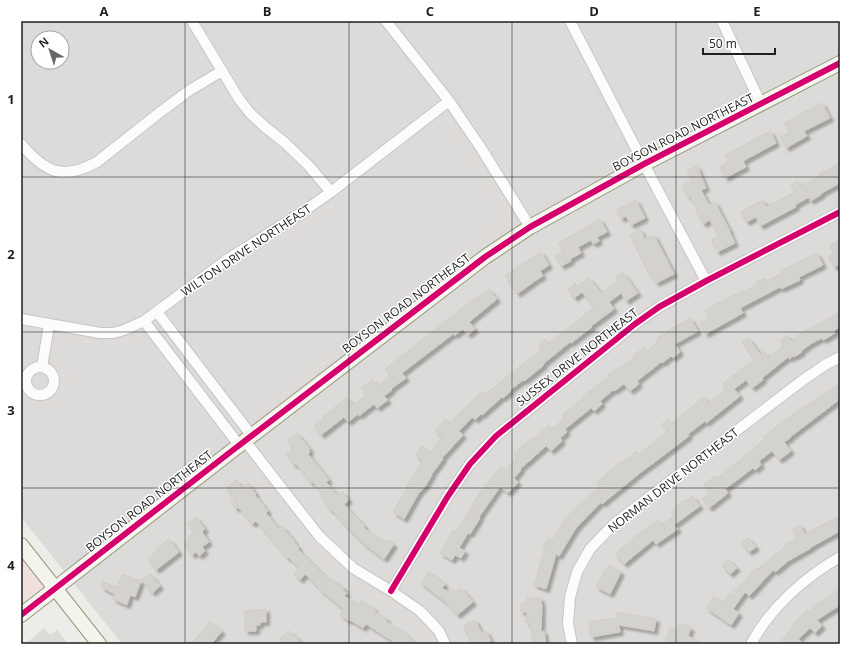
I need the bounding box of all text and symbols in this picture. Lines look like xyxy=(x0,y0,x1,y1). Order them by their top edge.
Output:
text: A xyxy=(100,2,109,20)
text: B xyxy=(263,2,272,20)
text: C xyxy=(426,2,434,20)
text: D xyxy=(589,2,599,20)
text: E xyxy=(753,2,761,20)
north arrow xyxy=(30,30,70,70)
scale bar xyxy=(703,30,775,56)
text: N xyxy=(35,33,52,50)
text: 50 m xyxy=(709,35,737,52)
street label: BOYSON ROAD NORTHEAST xyxy=(609,89,757,175)
text: 1 xyxy=(7,90,15,108)
street label: WILTON DRIVE NORTHEAST xyxy=(177,200,315,300)
text: 2 xyxy=(7,245,15,263)
street label: BOYSON ROAD NORTHEAST xyxy=(338,249,474,357)
street label: SUSSEX DRIVE NORTHEAST xyxy=(513,304,642,410)
text: 3 xyxy=(7,401,15,419)
street label: NORMAN DRIVE NORTHEAST xyxy=(604,423,742,536)
street label: BOYSON ROAD NORTHEAST xyxy=(82,446,216,556)
text: 4 xyxy=(7,556,15,574)

